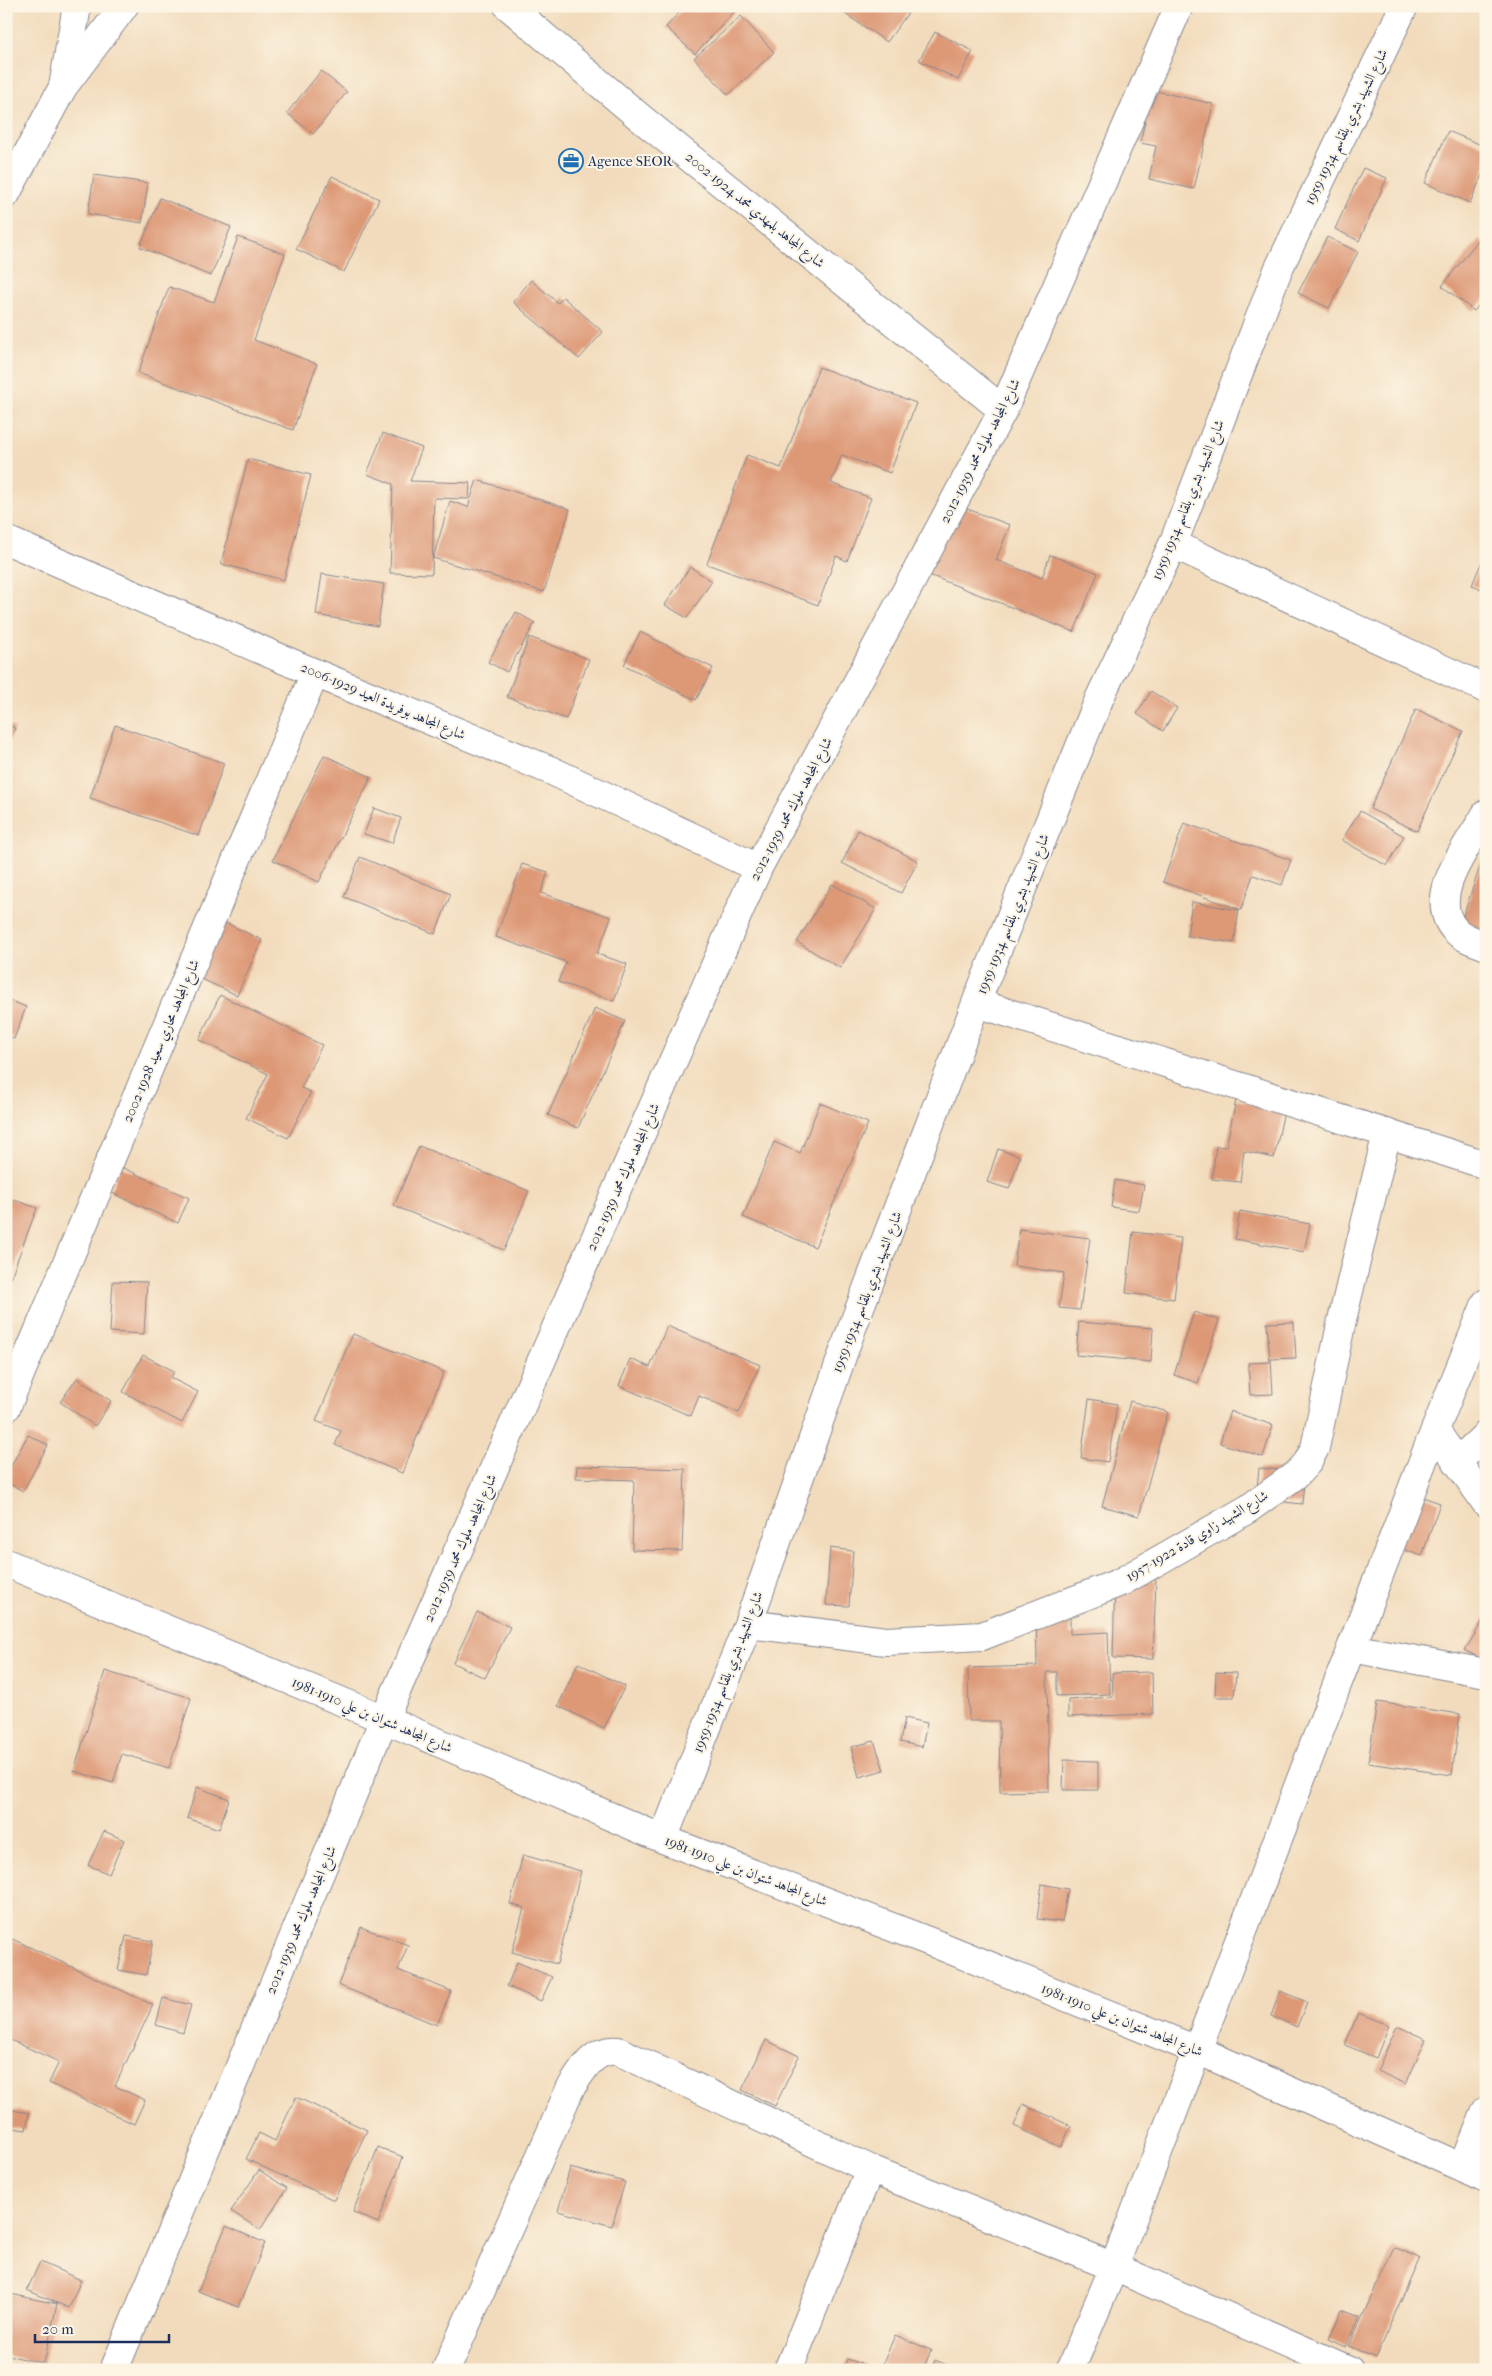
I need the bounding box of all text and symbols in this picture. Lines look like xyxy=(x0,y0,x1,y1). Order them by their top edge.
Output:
street label: شارع الشهيد بشري بلقاسم 1934-1959 xyxy=(1301,46,1396,210)
office icon: Agence SEOR xyxy=(558,148,584,174)
street label: شارع المجاهد بلمهدي محمد 1924-2002 xyxy=(680,149,828,274)
place label: Agence SEOR xyxy=(587,153,673,170)
street label: شارع المجاهد ملوك محمد 1939-2012 xyxy=(936,376,1027,527)
street label: شارع الشهيد بشري بلقاسم 1934-1959 xyxy=(1148,417,1233,585)
street label: شارع المجاهد بوفريدة العيد 1929-2006 xyxy=(297,658,468,746)
street label: شارع المجاهد ملوك محمد 1939-2012 xyxy=(746,734,839,885)
street label: شارع الشهيد بشري بلقاسم 1934-1959 xyxy=(973,831,1058,999)
street label: شارع المجاهد محاري سعيد 1928-2002 xyxy=(119,957,206,1126)
street label: شارع المجاهد ملوك محمد 1939-2012 xyxy=(583,1100,666,1255)
street label: شارع الشهيد بشري بلقاسم 1934-1959 xyxy=(828,1209,910,1377)
street label: شارع المجاهد ملوك محمد 1939-2012 xyxy=(420,1471,503,1626)
street label: شارع الشهيد زاوي قادة 1922-1957 xyxy=(1123,1487,1273,1588)
street label: شارع الشهيد بشري بلقاسم 1934-1959 xyxy=(689,1589,771,1757)
street label: شارع المجاهد شتوان بن علي 1910-1981 xyxy=(288,1673,455,1760)
street label: شارع المجاهد شتوان بن علي 1910-1981 xyxy=(661,1832,830,1914)
street label: شارع المجاهد ملوك محمد 1939-2012 xyxy=(262,1843,343,1998)
street label: شارع المجاهد شتوان بن علي 1910-1981 xyxy=(1037,1980,1205,2064)
scale bar xyxy=(35,2311,169,2343)
text: 20 m xyxy=(42,2320,74,2338)

